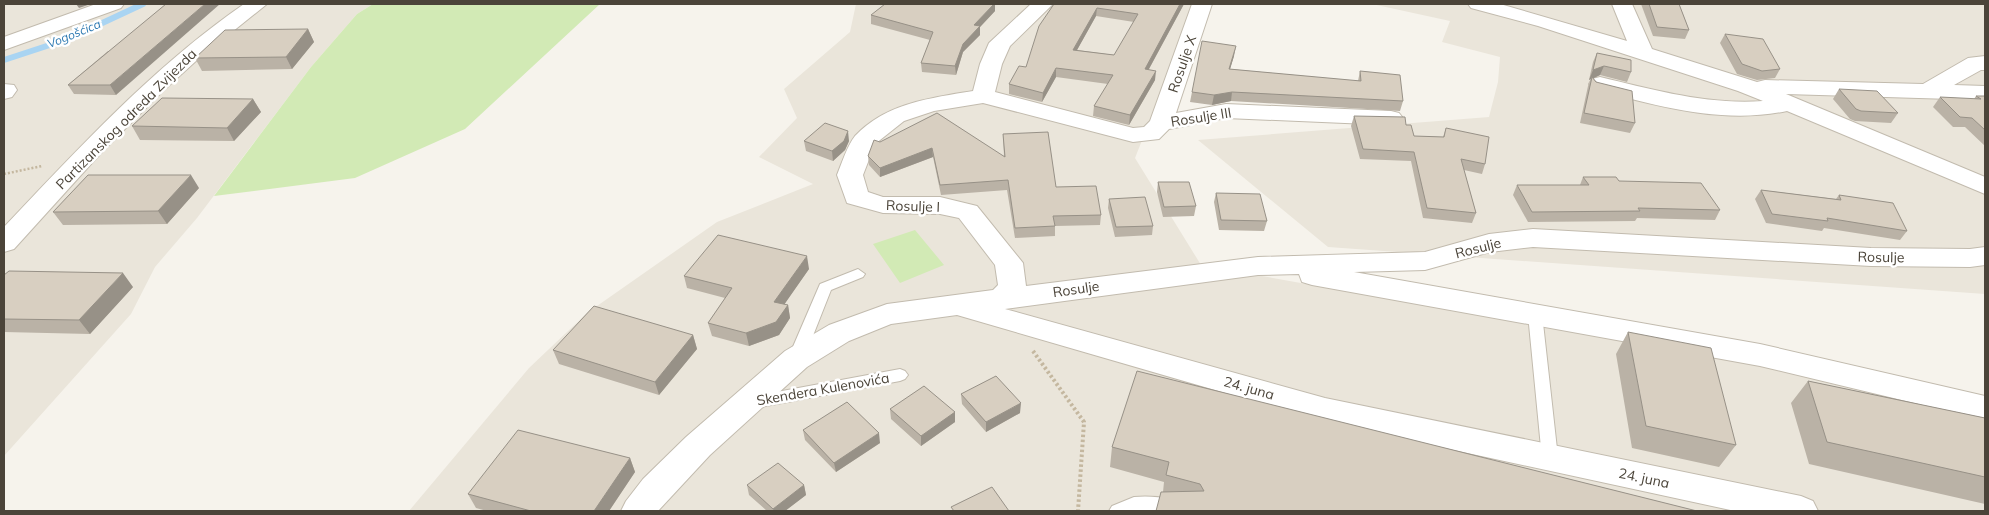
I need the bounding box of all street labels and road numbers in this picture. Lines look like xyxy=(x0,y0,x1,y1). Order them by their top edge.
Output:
street label: Rosulje X xyxy=(1164,33,1200,95)
street label: Partizanskog odreda Zvijezda xyxy=(52,45,200,193)
street label: Rosulje III xyxy=(1169,103,1233,131)
street label: Rosulje I xyxy=(886,196,940,216)
street label: Rosulje xyxy=(1453,234,1503,262)
street label: Rosulje xyxy=(1857,248,1905,266)
street label: Rosulje xyxy=(1052,277,1100,301)
street label: Skendera Kulenovića xyxy=(755,368,891,410)
street label: 24. juna xyxy=(1222,372,1276,404)
street label: 24. juna xyxy=(1617,464,1671,492)

